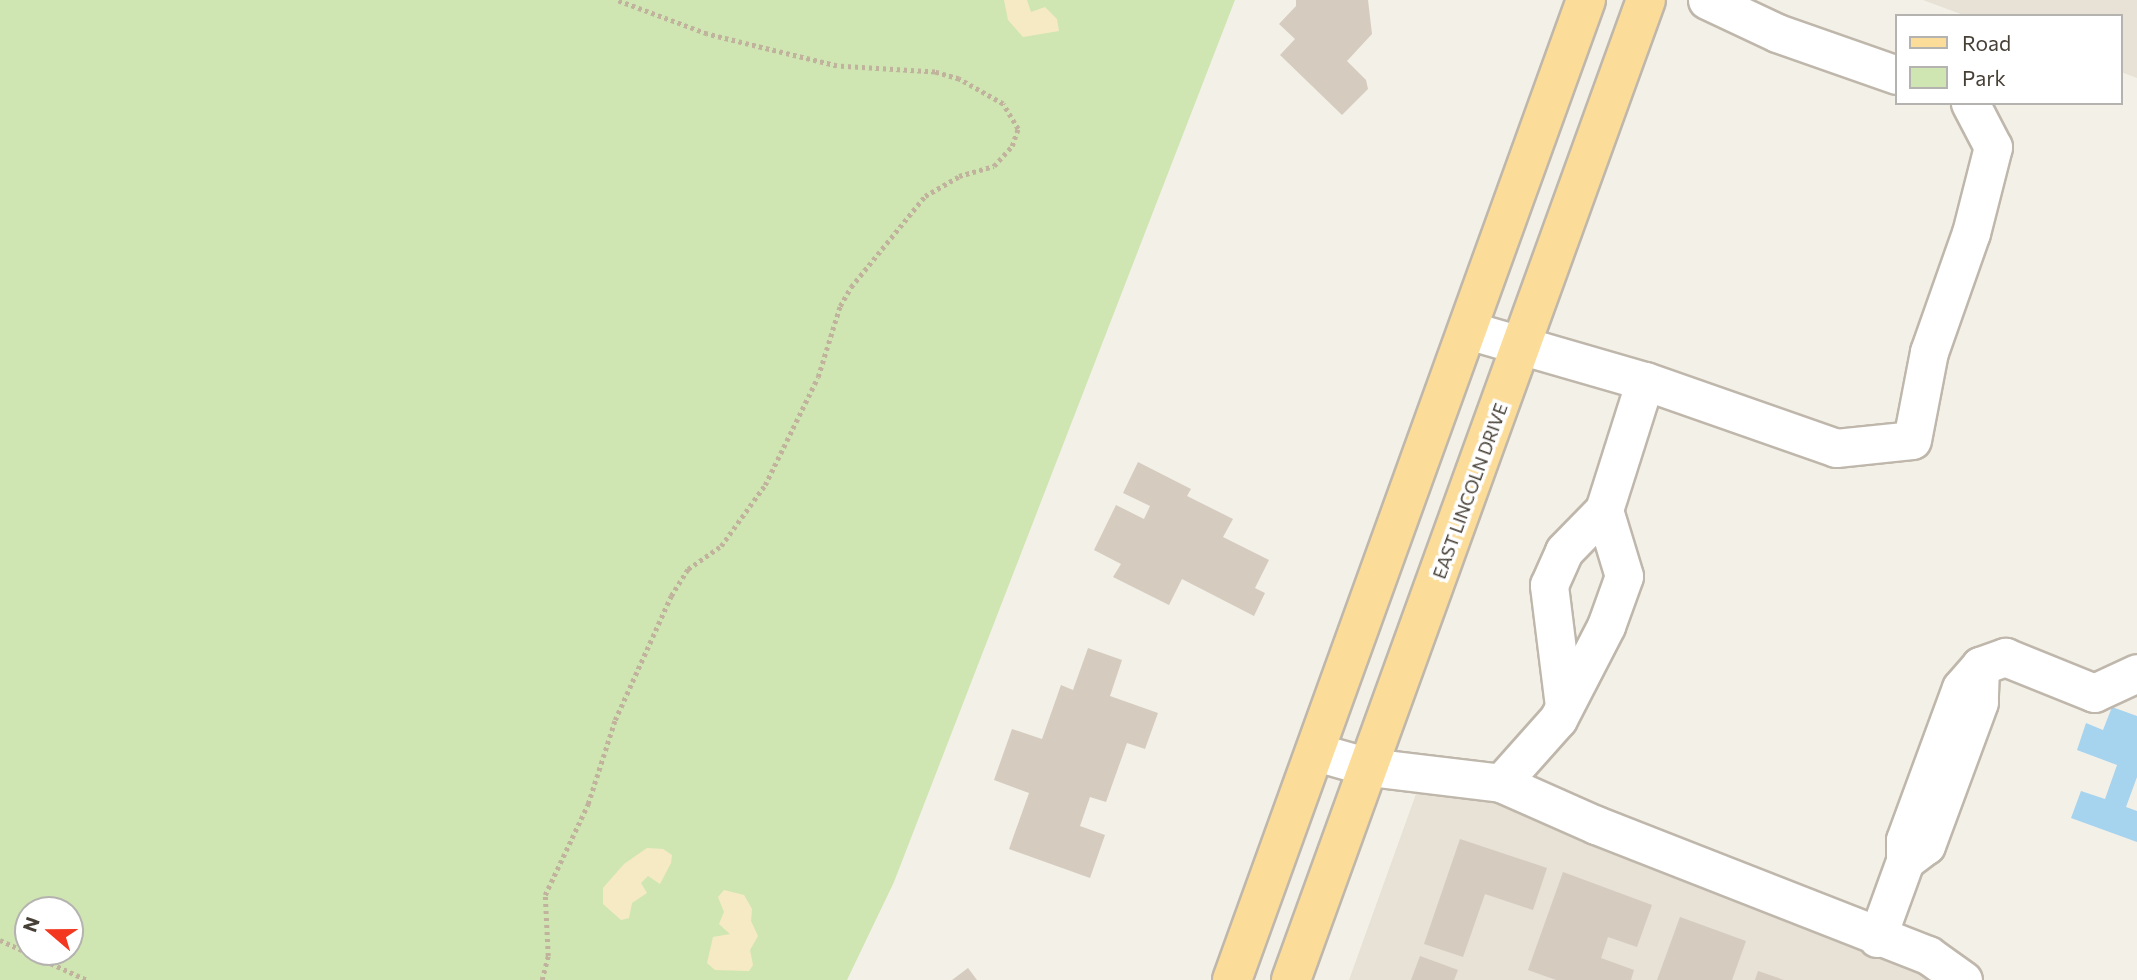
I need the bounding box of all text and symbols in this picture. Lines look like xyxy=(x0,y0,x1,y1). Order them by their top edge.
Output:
legend xyxy=(1896,14,2123,105)
text: Road xyxy=(1962,30,2011,55)
text: Park xyxy=(1962,65,2006,90)
street label: EAST LINCOLN DRIVE xyxy=(1428,400,1512,582)
north arrow xyxy=(14,896,84,966)
text: N xyxy=(17,914,44,935)

